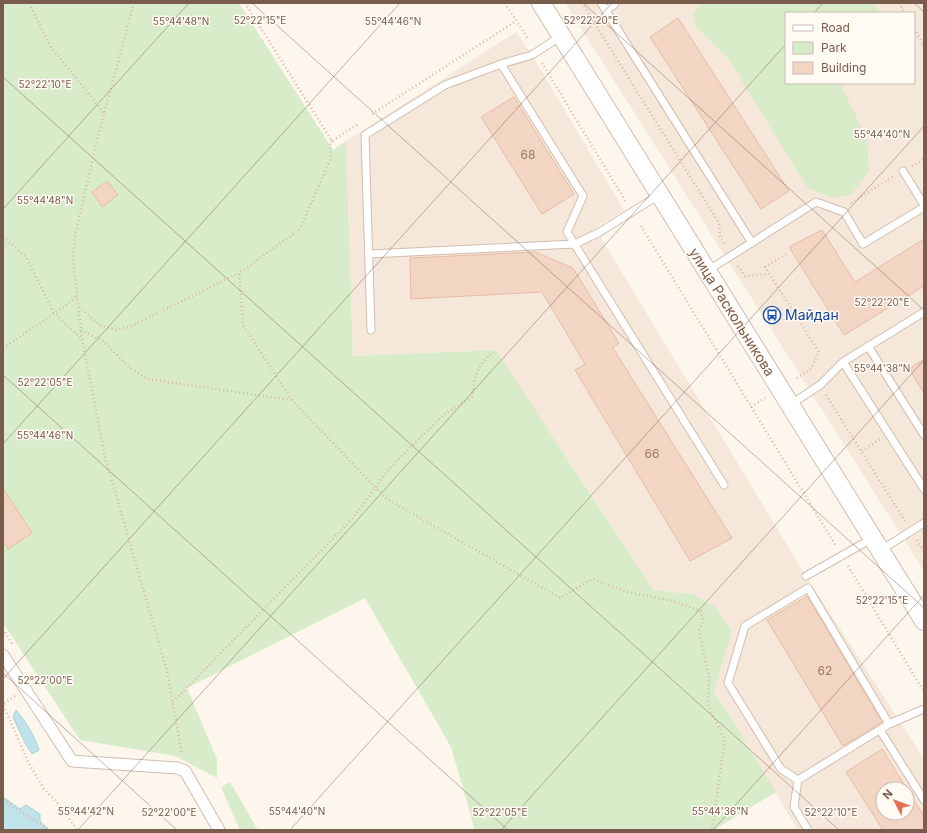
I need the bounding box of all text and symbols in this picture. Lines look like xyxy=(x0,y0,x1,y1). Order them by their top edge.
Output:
legend xyxy=(785,12,915,84)
text: 52°22'15"E xyxy=(234,14,286,26)
text: 52°22'20"E xyxy=(563,14,619,26)
text: 55°44'48"N xyxy=(153,15,209,27)
text: 55°44'46"N xyxy=(365,15,421,27)
text: Road xyxy=(821,20,850,35)
text: Park xyxy=(821,40,847,55)
text: Building xyxy=(821,60,866,75)
text: 52°22'10"E xyxy=(19,78,71,90)
text: 55°44'40"N xyxy=(854,128,910,140)
house number: 68 xyxy=(521,147,535,162)
text: 55°44'48"N xyxy=(17,194,73,206)
street label: улица Раскольникова xyxy=(686,244,779,379)
text: 52°22'20"E xyxy=(854,296,910,308)
bus stop icon: Майдан xyxy=(762,305,782,325)
place label: Майдан xyxy=(785,306,839,323)
text: 55°44'38"N xyxy=(854,362,910,374)
text: 52°22'05"E xyxy=(18,376,73,388)
text: 55°44'46"N xyxy=(17,429,73,441)
house number: 66 xyxy=(645,446,659,461)
text: 52°22'15"E xyxy=(856,594,908,606)
house number: 62 xyxy=(818,663,832,678)
text: 52°22'00"E xyxy=(17,674,73,686)
north arrow xyxy=(875,781,915,821)
text: N xyxy=(880,787,896,802)
text: 55°44'42"N xyxy=(58,805,114,817)
text: 55°44'40"N xyxy=(269,805,325,817)
text: 55°44'36"N xyxy=(692,805,748,817)
text: 52°22'00"E xyxy=(141,806,197,818)
text: 52°22'05"E xyxy=(473,806,528,818)
text: 52°22'10"E xyxy=(805,806,857,818)

